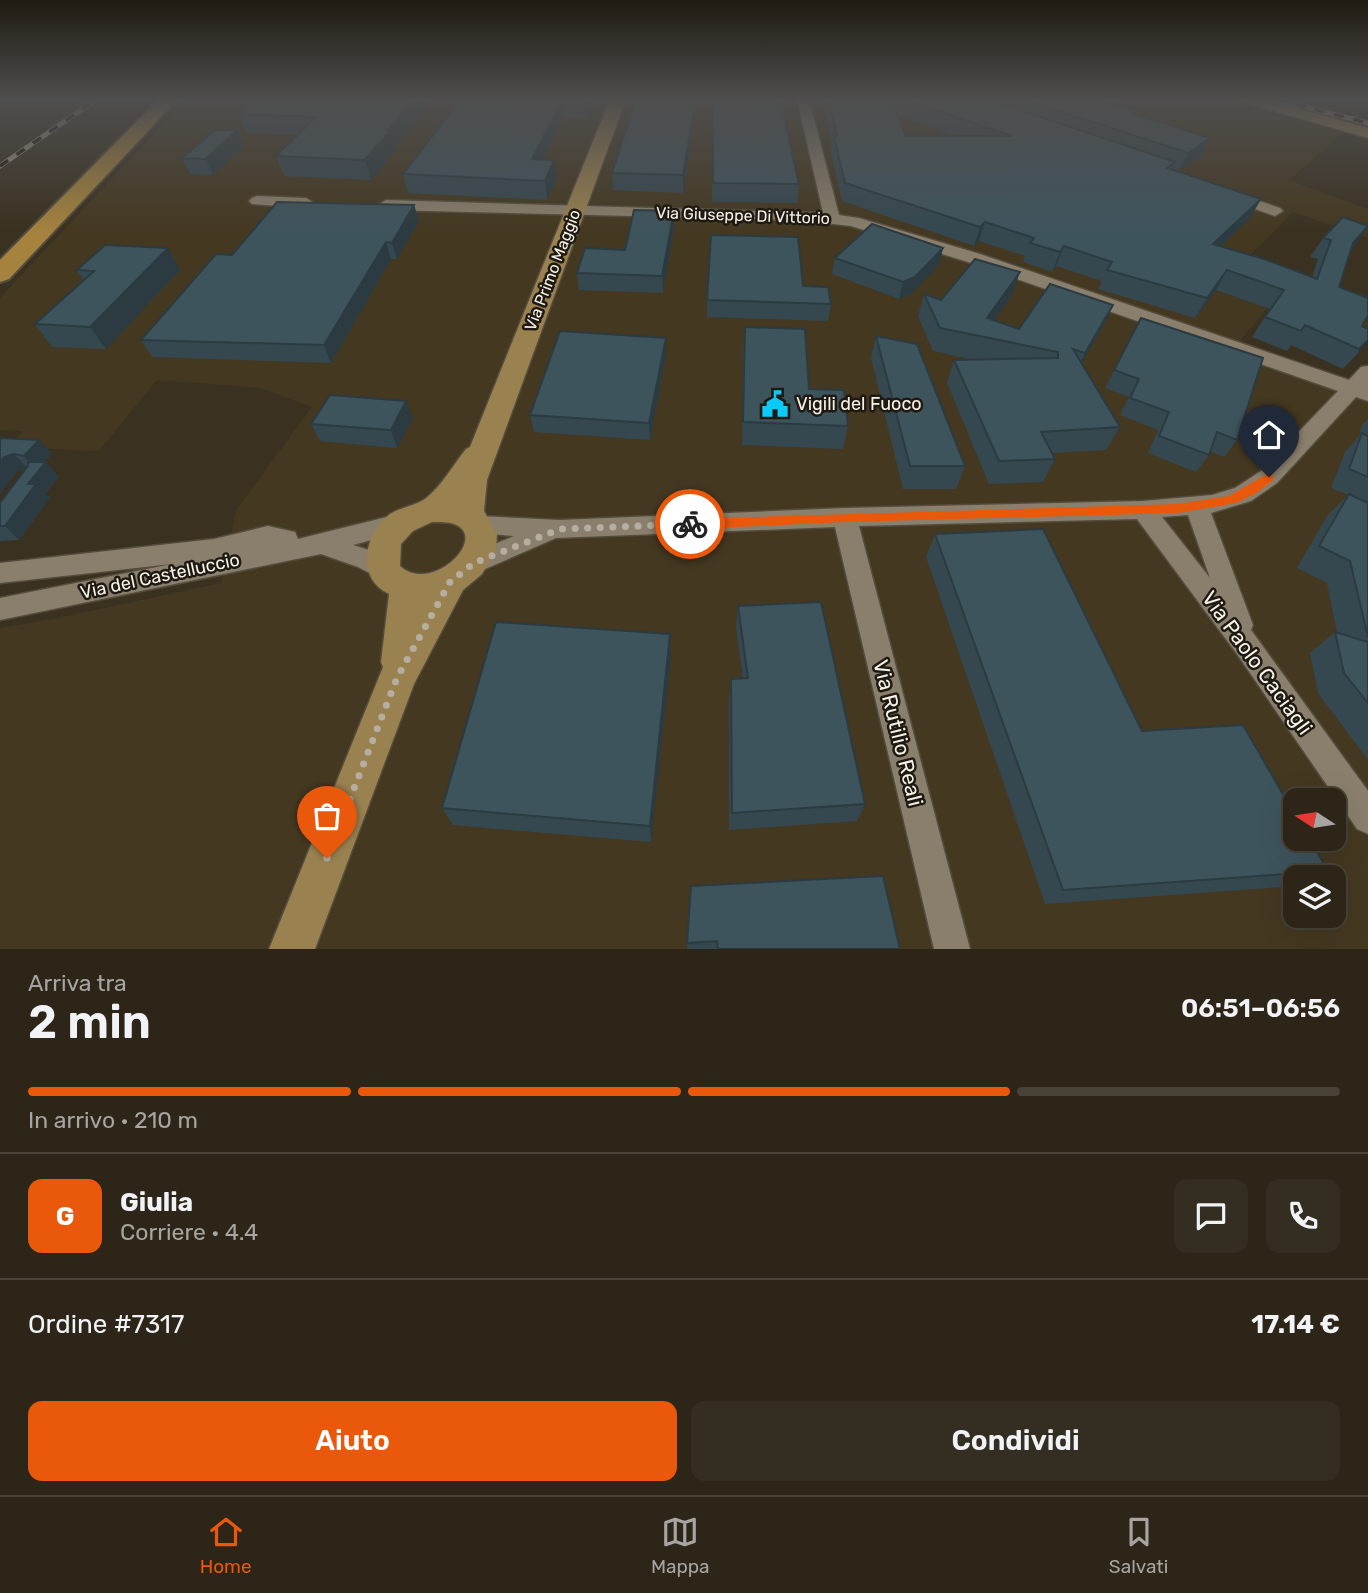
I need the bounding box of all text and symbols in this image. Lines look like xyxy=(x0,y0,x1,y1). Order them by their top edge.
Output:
street label: Via Giuseppe Di Vittorio xyxy=(656,203,830,228)
street label: Via Primo Maggio xyxy=(521,207,584,333)
public building icon: Vigili del Fuoco xyxy=(760,389,790,419)
place label: Vigili del Fuoco xyxy=(796,393,922,415)
pin xyxy=(1239,405,1299,477)
icon: home xyxy=(1250,416,1288,454)
courier xyxy=(655,489,725,559)
icon: bike xyxy=(671,505,709,543)
street label: Via del Castelluccio xyxy=(78,548,242,604)
street label: Via Paolo Caciagli xyxy=(1197,586,1318,739)
street label: Via Rutilio Reali xyxy=(868,657,929,809)
pin xyxy=(297,786,357,858)
north arrow xyxy=(1283,788,1346,850)
map controls xyxy=(1283,788,1346,928)
icon: bag xyxy=(308,797,346,835)
button: layers xyxy=(1283,865,1346,928)
text: Arriva tra xyxy=(28,969,127,997)
text: 06:51–06:56 xyxy=(1181,993,1340,1024)
text: 2 min xyxy=(28,995,151,1050)
text: In arrivo · 210 m xyxy=(28,1106,198,1134)
button: chat xyxy=(1174,1179,1248,1253)
button: phone xyxy=(1266,1179,1340,1253)
text: Giulia xyxy=(120,1187,193,1218)
text: G xyxy=(56,1201,74,1232)
text: Corriere · 4.4 xyxy=(120,1218,258,1246)
text: Ordine #7317 xyxy=(28,1309,184,1340)
text: 17.14 € xyxy=(1251,1309,1340,1340)
button: Aiuto xyxy=(28,1401,677,1481)
button: Condividi xyxy=(691,1401,1340,1481)
tab: Home xyxy=(200,1513,252,1578)
tab: Mappa xyxy=(651,1513,710,1578)
tab: Salvati xyxy=(1109,1513,1168,1578)

